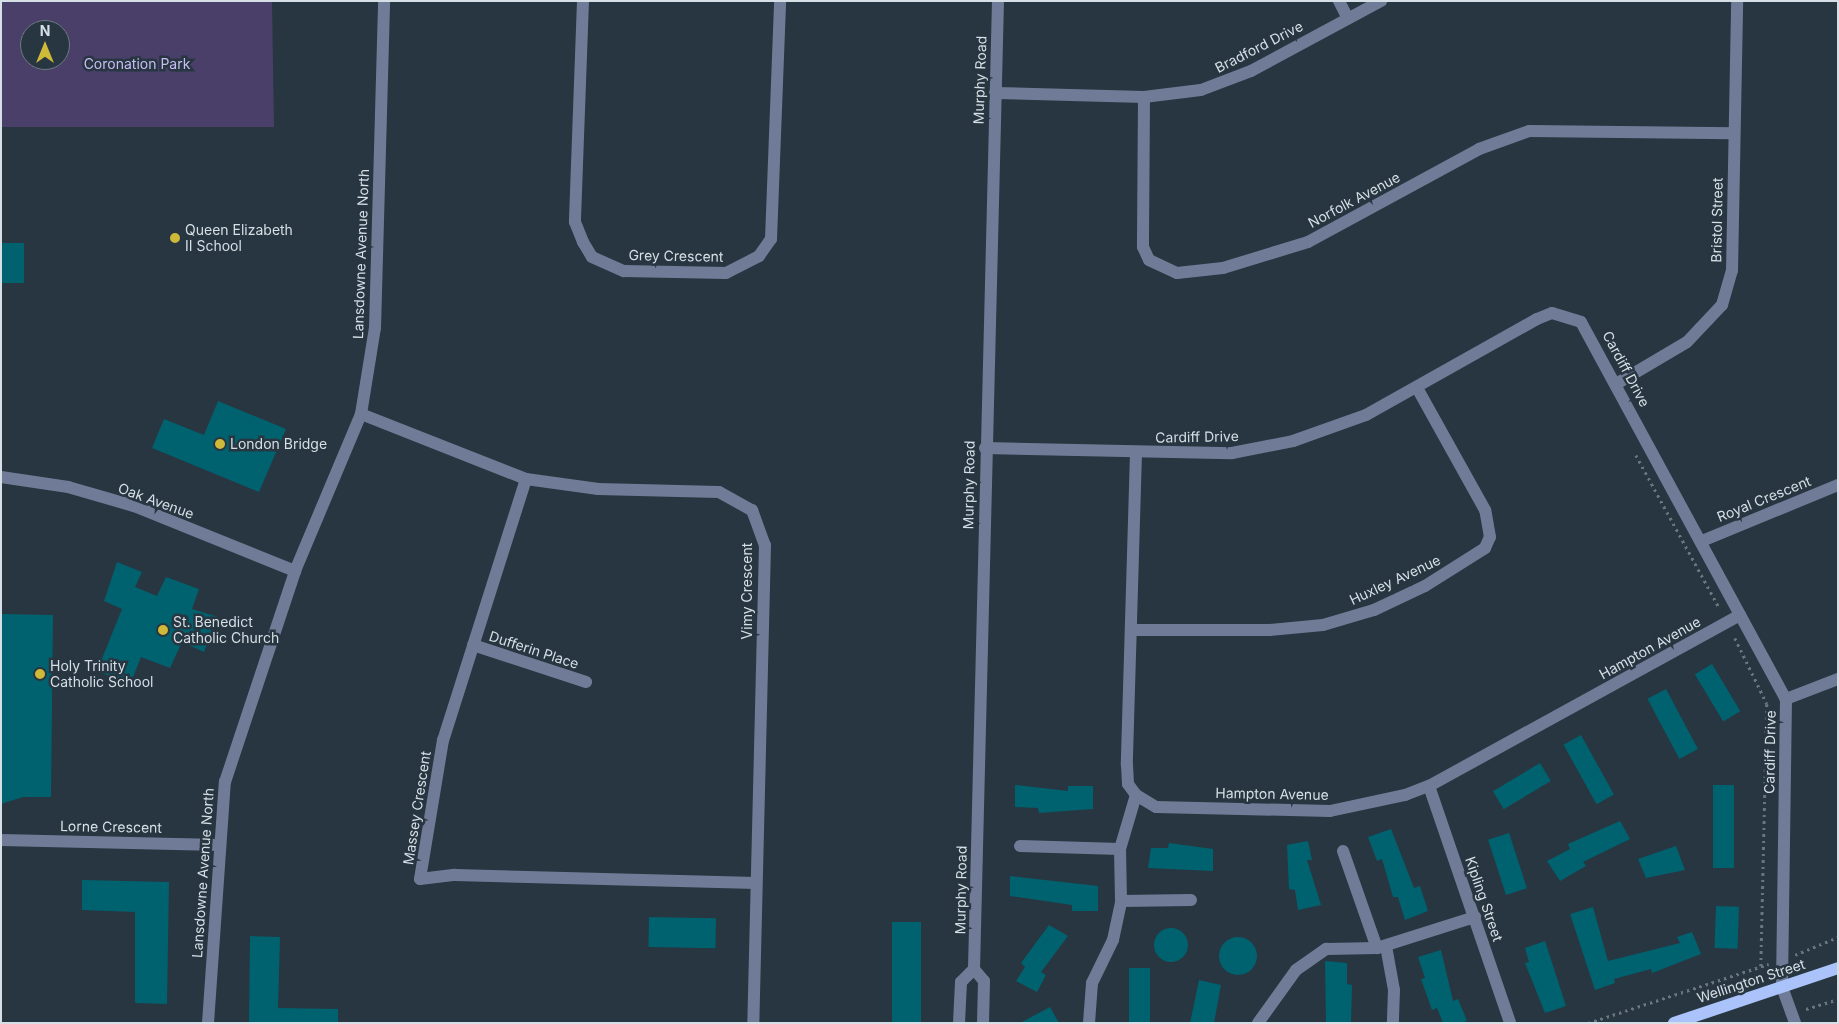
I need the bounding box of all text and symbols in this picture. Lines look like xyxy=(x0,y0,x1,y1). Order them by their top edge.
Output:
street label: Bradford Drive xyxy=(1212,18,1306,76)
north arrow xyxy=(20,20,70,70)
text: N xyxy=(40,22,50,39)
street label: Murphy Road xyxy=(970,35,990,125)
park label: Coronation Park xyxy=(84,56,190,72)
street label: Lansdowne Avenue North xyxy=(350,169,372,339)
street label: Norfolk Avenue xyxy=(1305,169,1403,231)
street label: Bristol Street xyxy=(1708,177,1726,263)
place label: Queen Elizabeth II School xyxy=(185,222,293,254)
marker: Queen Elizabeth II School xyxy=(169,232,181,244)
street label: Grey Crescent xyxy=(628,247,724,265)
street label: Cardiff Drive xyxy=(1599,328,1653,410)
street label: Cardiff Drive xyxy=(1155,428,1239,446)
place label: London Bridge xyxy=(230,436,327,452)
marker: London Bridge xyxy=(214,438,226,450)
street label: Murphy Road xyxy=(960,441,978,529)
street label: Royal Crescent xyxy=(1715,473,1813,525)
street label: Oak Avenue xyxy=(116,480,196,522)
street label: Vimy Crescent xyxy=(739,543,755,639)
street label: Huxley Avenue xyxy=(1347,552,1443,608)
street label: Hampton Avenue xyxy=(1596,613,1704,683)
place label: St. Benedict Catholic Church xyxy=(173,614,279,646)
marker: St. Benedict Catholic Church xyxy=(157,624,169,636)
street label: Dufferin Place xyxy=(487,628,581,672)
place label: Holy Trinity Catholic School xyxy=(50,658,153,690)
marker: Holy Trinity Catholic School xyxy=(34,668,46,680)
street label: Cardiff Drive xyxy=(1761,710,1779,794)
street label: Massey Crescent xyxy=(400,750,434,866)
street label: Hampton Avenue xyxy=(1215,785,1329,803)
street label: Lansdowne Avenue North xyxy=(189,787,217,959)
street label: Lorne Crescent xyxy=(60,818,162,836)
street label: Murphy Road xyxy=(952,846,970,934)
street label: Kipling Street xyxy=(1462,854,1506,944)
street label: Wellington Street xyxy=(1695,956,1807,1006)

